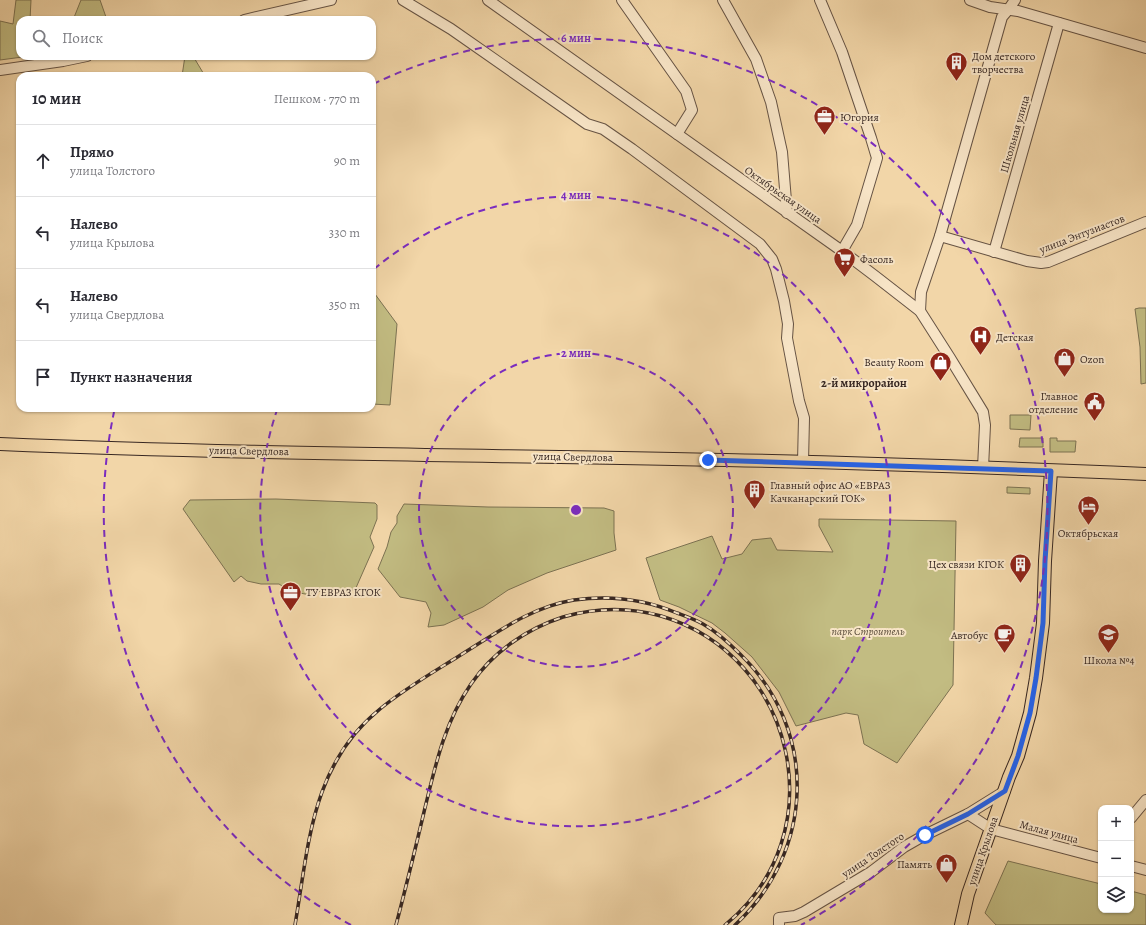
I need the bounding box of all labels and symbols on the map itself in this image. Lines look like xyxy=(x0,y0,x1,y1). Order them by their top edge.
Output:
text: 6 мин xyxy=(561,30,591,46)
building icon: Дом детского творчества xyxy=(943,49,969,82)
place label: Дом детского творчества xyxy=(972,49,1036,77)
street label: Школьная улица xyxy=(997,93,1033,175)
office icon: Югория xyxy=(811,104,837,137)
place label: Югория xyxy=(840,110,879,125)
street label: Октябрьская улица xyxy=(742,163,825,228)
text: 4 мин xyxy=(561,187,591,203)
street label: улица Энтузиастов xyxy=(1036,211,1127,257)
supermarket icon: Фасоль xyxy=(832,246,858,279)
place label: Фасоль xyxy=(860,252,893,267)
hospital icon: Детская xyxy=(968,324,994,357)
place label: Детская xyxy=(996,330,1034,345)
text: 2 мин xyxy=(561,345,591,361)
shop icon: Ozon xyxy=(1052,346,1078,379)
shop icon: Beauty Room xyxy=(927,349,953,382)
place label: Ozon xyxy=(1080,352,1104,367)
place label: Beauty Room xyxy=(864,355,924,370)
district label: 2-й микрорайон xyxy=(821,375,907,391)
place label: Главное отделение xyxy=(1029,389,1078,417)
public building icon: Главное отделение xyxy=(1081,389,1107,422)
street label: улица Свердлова xyxy=(208,443,290,459)
street label: улица Свердлова xyxy=(532,449,614,465)
route end xyxy=(699,451,717,469)
building icon: Главный офис АО «ЕВРАЗ Качканарский ГОК» xyxy=(742,478,768,511)
place label: Главный офис АО «ЕВРАЗ Качканарский ГОК» xyxy=(770,478,891,506)
hotel icon: Октябрьская xyxy=(1075,494,1101,527)
centre of rings xyxy=(569,503,583,517)
place label: Октябрьская xyxy=(1058,526,1118,541)
building icon: Цех связи КГОК xyxy=(1007,551,1033,584)
place label: Цех связи КГОК xyxy=(928,557,1004,572)
office icon: ТУ ЕВРАЗ КГОК xyxy=(278,579,304,612)
place label: ТУ ЕВРАЗ КГОК xyxy=(306,585,381,600)
school or university icon: Школа №4 xyxy=(1096,621,1122,654)
cafe icon: Автобус xyxy=(991,622,1017,655)
park label: парк Строитель xyxy=(832,624,905,639)
place label: Автобус xyxy=(950,628,988,643)
place label: Школа №4 xyxy=(1084,653,1134,668)
street label: улица Крылова xyxy=(964,814,1002,888)
street label: Малая улица xyxy=(1018,817,1081,847)
route start xyxy=(916,826,934,844)
street label: улица Толстого xyxy=(838,828,907,882)
shop icon: Память xyxy=(934,851,960,884)
place label: Память xyxy=(897,857,932,872)

